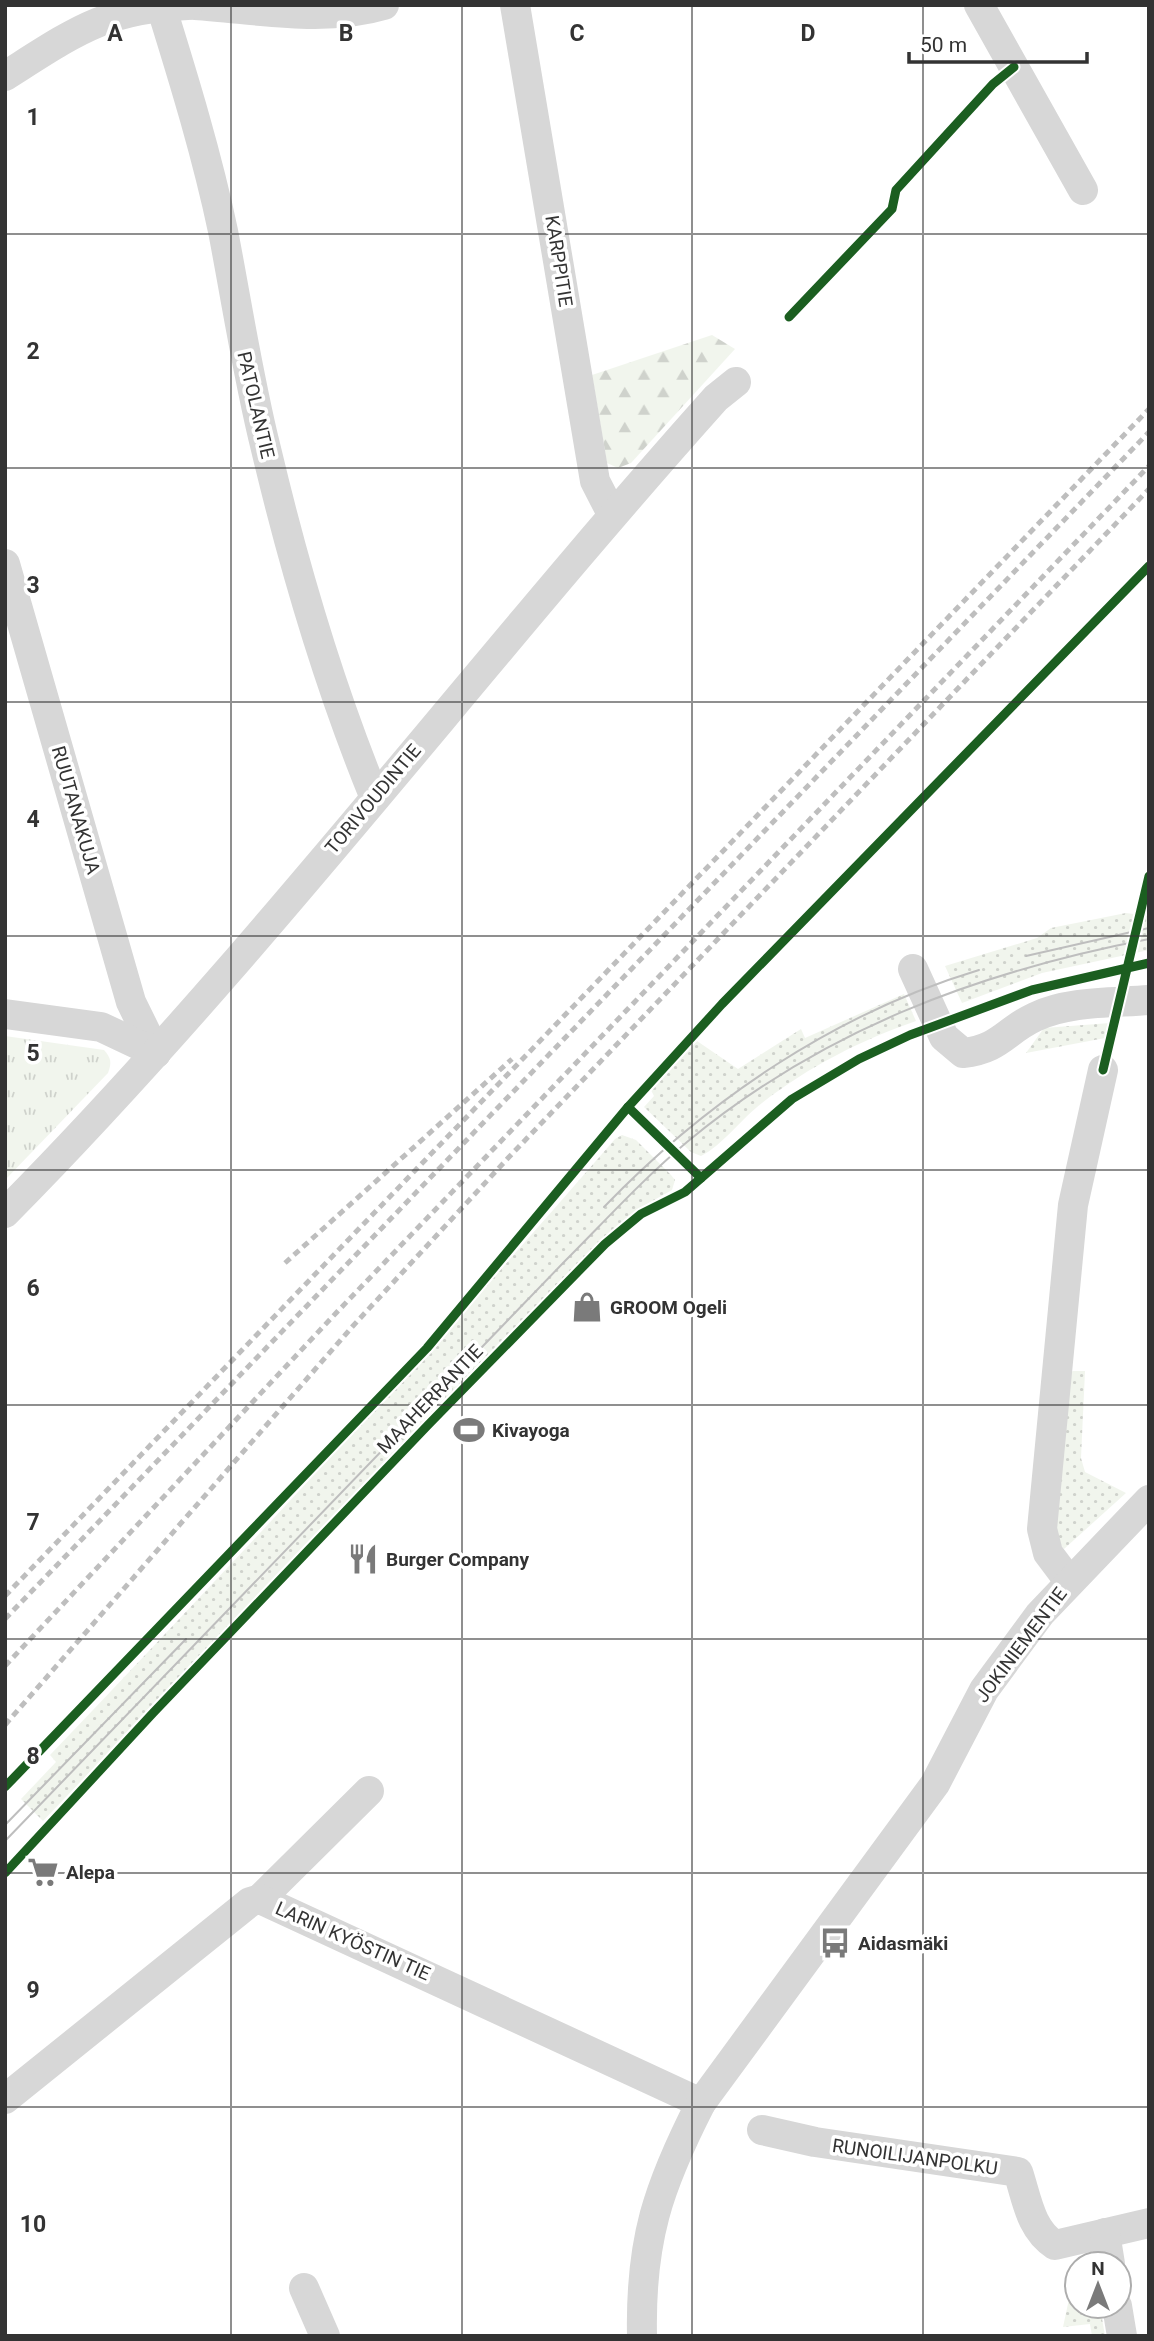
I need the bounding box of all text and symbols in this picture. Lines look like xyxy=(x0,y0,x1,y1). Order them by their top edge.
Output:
text: A xyxy=(107,20,123,47)
text: B xyxy=(339,20,353,47)
text: C xyxy=(569,20,585,47)
text: D xyxy=(801,20,815,47)
scale bar xyxy=(909,21,1088,65)
text: 50 m xyxy=(920,33,967,57)
text: 1 xyxy=(26,104,40,131)
street label: KARPPITIE xyxy=(540,214,578,309)
text: 2 xyxy=(26,338,40,365)
street label: PATOLANTIE xyxy=(232,349,280,461)
text: 3 xyxy=(26,572,40,599)
street label: TORIVOUDINTIE xyxy=(320,739,426,859)
street label: RUUTANAKUJA xyxy=(47,743,105,877)
text: 4 xyxy=(26,806,40,833)
text: 5 xyxy=(26,1040,40,1067)
text: 6 xyxy=(26,1275,40,1302)
shop icon: GROOM Ogeli xyxy=(570,1290,604,1324)
place label: GROOM Ogeli xyxy=(610,1296,727,1319)
street label: MAAHERRANTIE xyxy=(372,1340,488,1458)
sports icon: Kivayoga xyxy=(452,1413,486,1447)
place label: Kivayoga xyxy=(492,1419,570,1442)
text: 7 xyxy=(26,1509,40,1536)
restaurant icon: Burger Company xyxy=(346,1542,380,1576)
place label: Burger Company xyxy=(386,1548,529,1571)
street label: JOKINIEMENTIE xyxy=(970,1583,1072,1707)
text: 8 xyxy=(26,1743,40,1770)
supermarket icon: Alepa xyxy=(26,1855,60,1889)
place label: Alepa xyxy=(66,1861,115,1884)
street label: LARIN KYÖSTIN TIE xyxy=(272,1897,434,1986)
bus stop icon: Aidasmäki xyxy=(818,1926,852,1960)
place label: Aidasmäki xyxy=(858,1932,948,1955)
text: 9 xyxy=(26,1977,40,2004)
street label: RUNOILIJANPOLKU xyxy=(831,2134,999,2180)
text: 10 xyxy=(20,2211,46,2238)
north arrow xyxy=(1063,2250,1133,2320)
text: N xyxy=(1091,2257,1105,2280)

